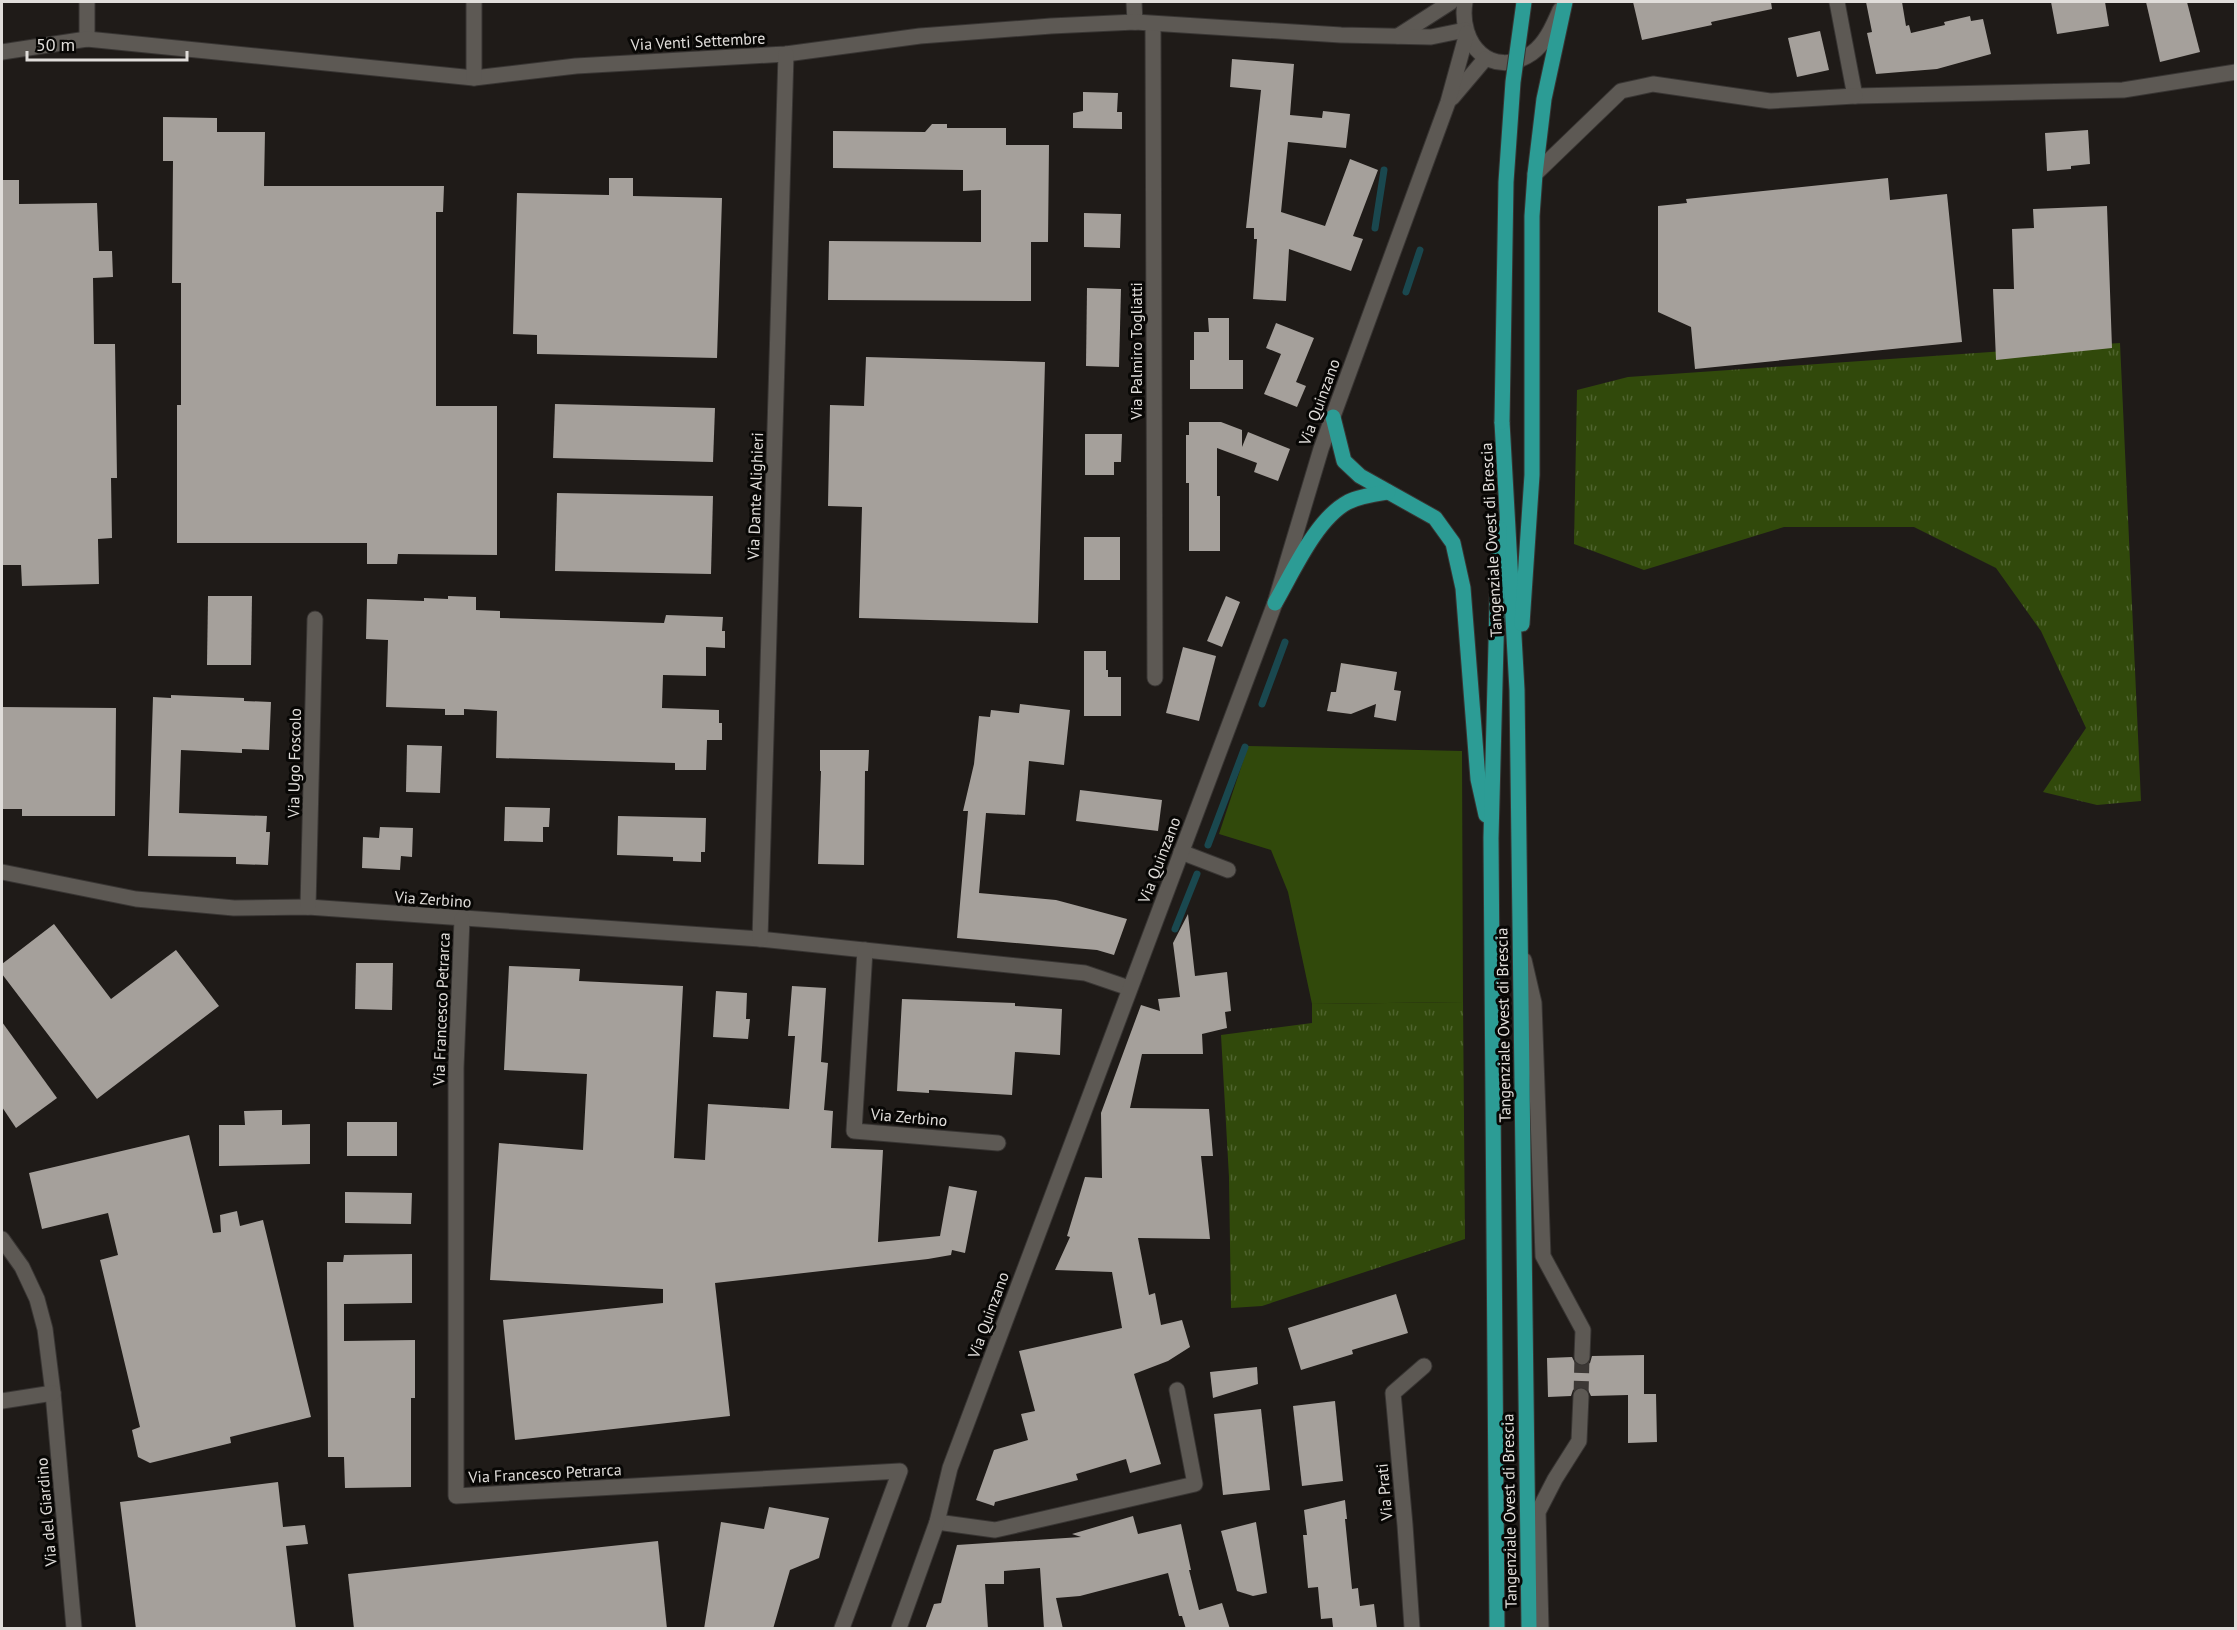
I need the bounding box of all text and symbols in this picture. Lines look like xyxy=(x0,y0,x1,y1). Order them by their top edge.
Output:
scale bar xyxy=(27,24,188,62)
street label: Via Venti Settembre xyxy=(629,27,766,55)
text: 50 m xyxy=(36,33,75,56)
street label: Via Palmiro Togliatti xyxy=(1126,282,1146,421)
street label: Via Quinzano xyxy=(1294,356,1344,449)
street label: Via Dante Alighieri xyxy=(743,432,767,561)
street label: Tangenziale Ovest di Brescia xyxy=(1476,442,1506,638)
street label: Via Ugo Foscolo xyxy=(283,708,305,819)
street label: Via Quinzano xyxy=(1133,814,1185,907)
street label: Via Zerbino xyxy=(393,886,472,912)
street label: Tangenziale Ovest di Brescia xyxy=(1491,927,1515,1123)
street label: Via Francesco Petrarca xyxy=(428,932,454,1087)
street label: Via Zerbino xyxy=(869,1104,948,1130)
street label: Via Quinzano xyxy=(963,1269,1013,1362)
street label: Tangenziale Ovest di Brescia xyxy=(1497,1413,1521,1609)
street label: Via del Giardino xyxy=(31,1457,61,1568)
street label: Via Francesco Petrarca xyxy=(467,1459,622,1487)
street label: Via Prati xyxy=(1372,1463,1397,1522)

